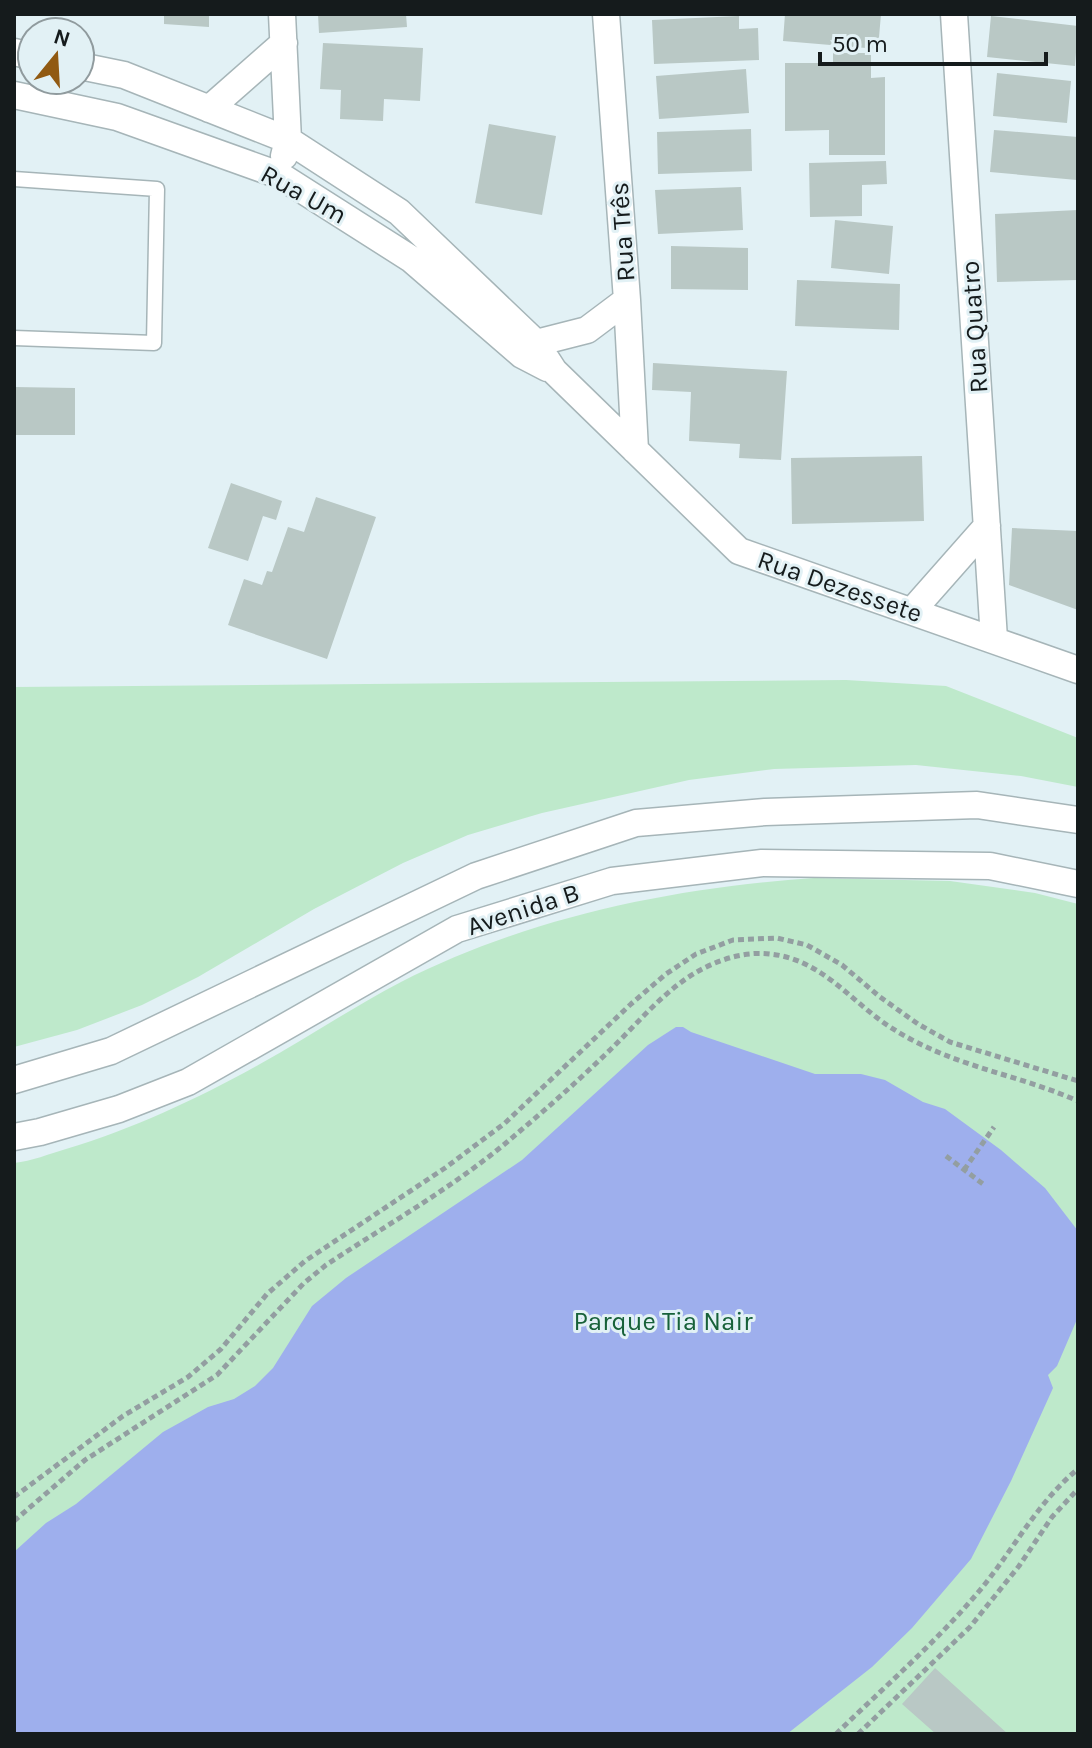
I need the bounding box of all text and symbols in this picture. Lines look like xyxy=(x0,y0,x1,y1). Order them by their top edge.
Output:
north arrow xyxy=(16,16,96,96)
scale bar xyxy=(820,16,1046,66)
text: N xyxy=(50,23,73,53)
text: 50 m xyxy=(832,30,888,58)
street label: Rua Um xyxy=(255,158,352,231)
street label: Rua Três xyxy=(604,181,641,283)
street label: Rua Quatro xyxy=(954,260,995,394)
street label: Rua Dezessete xyxy=(753,544,926,629)
street label: Avenida B xyxy=(463,877,583,942)
park label: Parque Tia Nair xyxy=(573,1306,753,1337)

